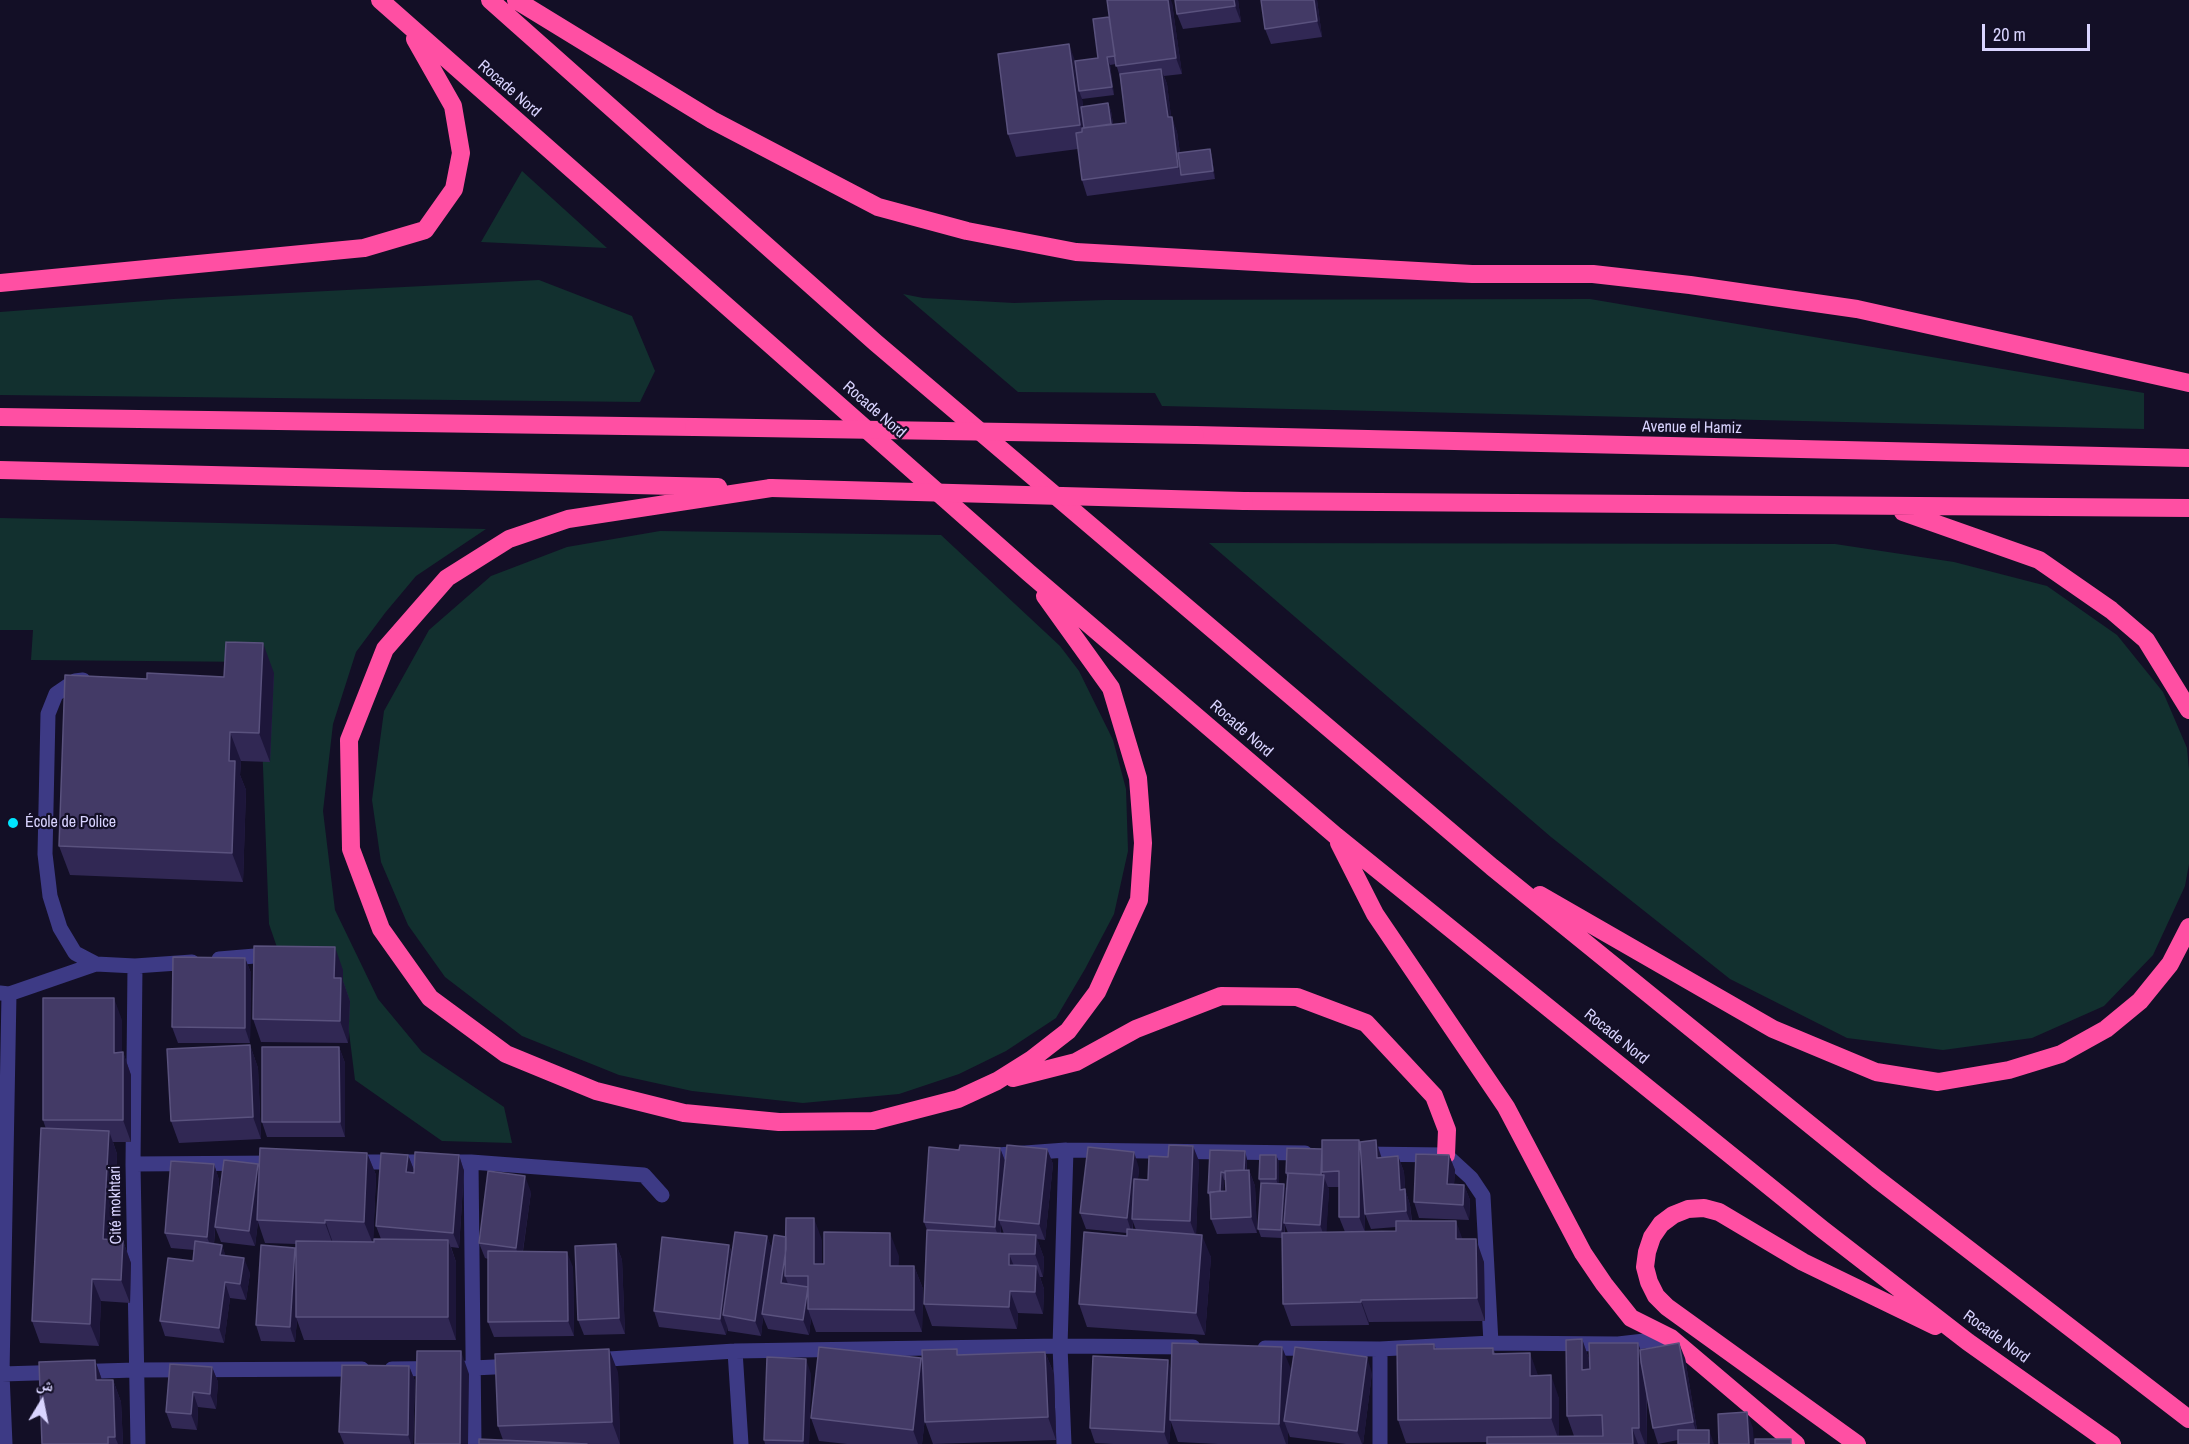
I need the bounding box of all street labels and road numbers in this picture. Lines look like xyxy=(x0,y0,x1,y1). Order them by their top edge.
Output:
street label: Rocade Nord xyxy=(474,56,544,122)
street label: Rocade Nord xyxy=(839,377,909,443)
street label: Avenue el Hamiz xyxy=(1642,418,1742,438)
street label: Rocade Nord xyxy=(1206,696,1276,762)
street label: Rocade Nord xyxy=(1580,1005,1652,1069)
street label: Cité mokhtari xyxy=(106,1165,126,1245)
street label: Rocade Nord xyxy=(1959,1307,2033,1367)

